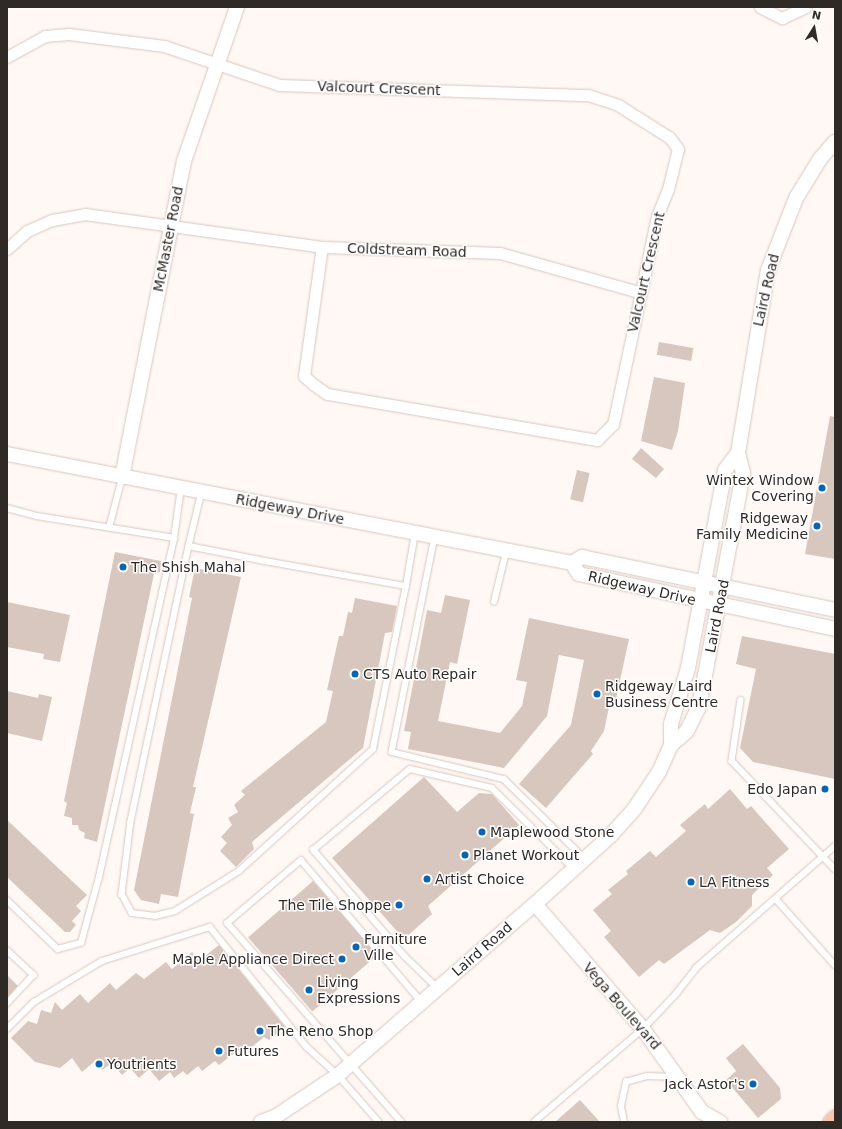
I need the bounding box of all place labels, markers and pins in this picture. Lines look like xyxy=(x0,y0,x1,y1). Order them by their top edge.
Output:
place label: Wintex Window Covering xyxy=(706,472,814,504)
marker: Wintex Window Covering xyxy=(817,483,827,493)
place label: Ridgeway Family Medicine xyxy=(696,510,808,542)
marker: Ridgeway Family Medicine xyxy=(811,520,823,532)
place label: The Shish Mahal xyxy=(131,559,246,575)
marker: The Shish Mahal xyxy=(118,562,128,572)
place label: CTS Auto Repair xyxy=(363,666,476,682)
marker: CTS Auto Repair xyxy=(350,669,360,679)
place label: Ridgeway Laird Business Centre xyxy=(605,678,718,710)
marker: Ridgeway Laird Business Centre xyxy=(592,689,602,699)
place label: Edo Japan xyxy=(747,781,817,797)
marker: Edo Japan xyxy=(820,784,830,794)
place label: Maplewood Stone xyxy=(490,824,614,840)
marker: Maplewood Stone xyxy=(477,827,487,837)
place label: Planet Workout xyxy=(473,847,579,863)
marker: Planet Workout xyxy=(460,850,470,860)
place label: Artist Choice xyxy=(435,871,524,887)
marker: Artist Choice xyxy=(422,874,432,884)
place label: LA Fitness xyxy=(699,874,770,890)
marker: LA Fitness xyxy=(686,877,696,887)
place label: The Tile Shoppe xyxy=(279,897,391,913)
marker: The Tile Shoppe xyxy=(394,900,404,910)
place label: Furniture Ville xyxy=(364,931,427,964)
marker: Furniture Ville xyxy=(351,942,361,952)
place label: Maple Appliance Direct xyxy=(172,951,334,967)
marker: Maple Appliance Direct xyxy=(337,954,347,964)
place label: Living Expressions xyxy=(317,974,400,1006)
marker: Living Expressions xyxy=(304,985,314,995)
place label: The Reno Shop xyxy=(268,1023,373,1039)
marker: The Reno Shop xyxy=(255,1026,265,1036)
place label: Futures xyxy=(227,1043,279,1059)
marker: Futures xyxy=(214,1046,224,1056)
place label: Youtrients xyxy=(107,1056,177,1072)
marker: Youtrients xyxy=(94,1059,104,1069)
place label: Jack Astor's xyxy=(664,1076,745,1092)
marker: Jack Astor's xyxy=(748,1079,758,1089)

